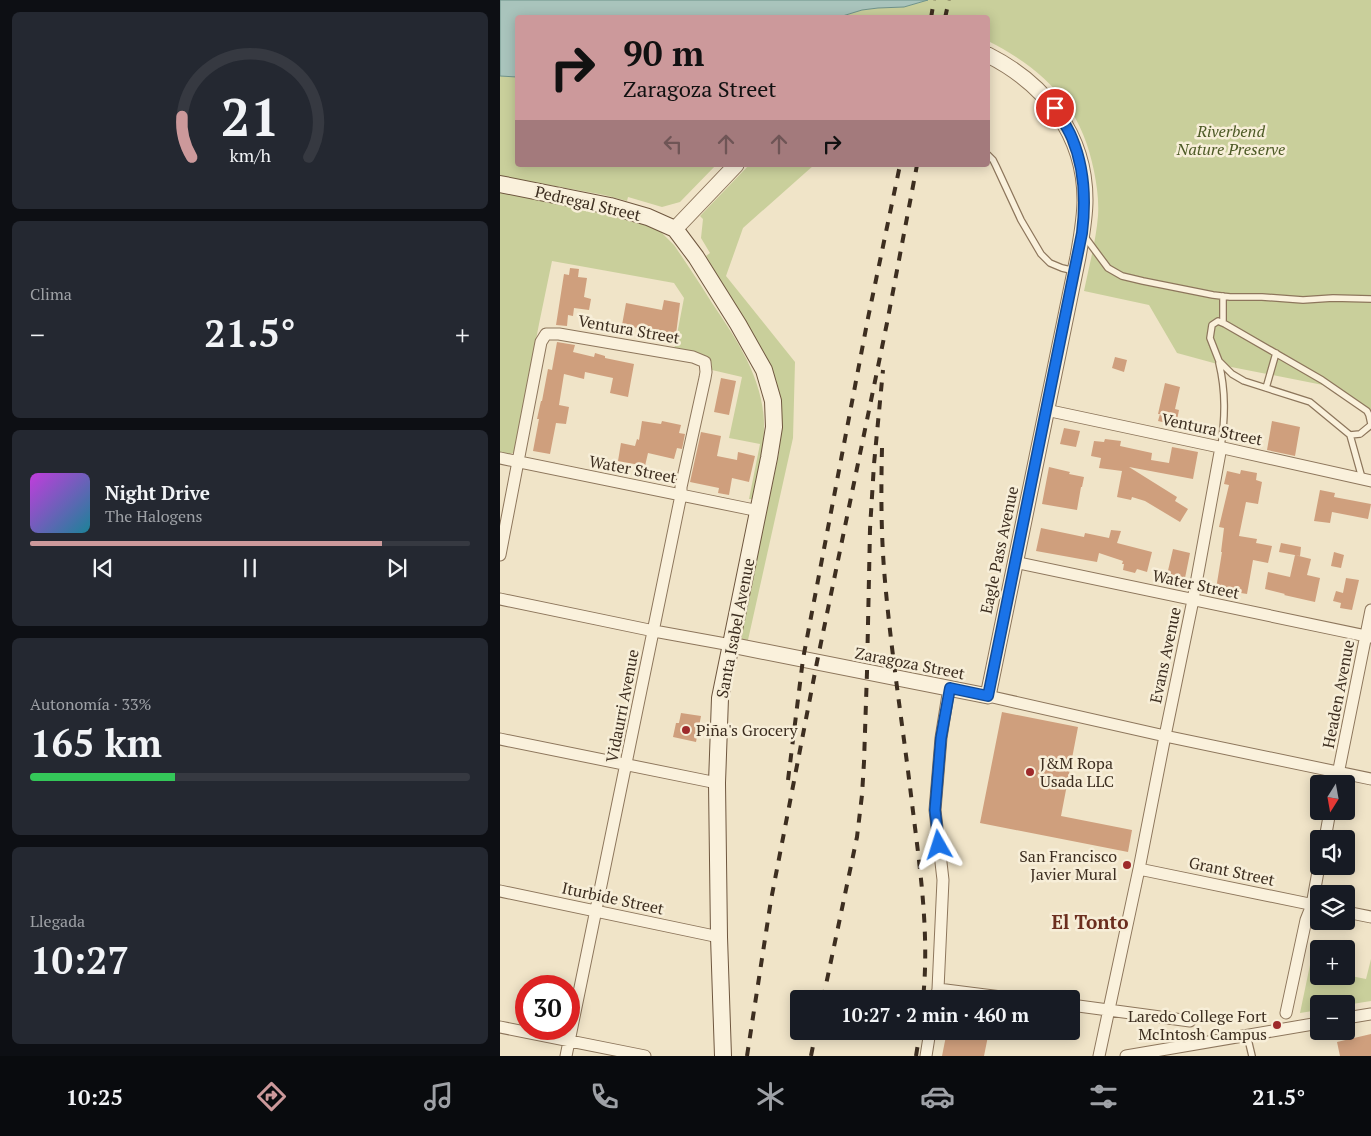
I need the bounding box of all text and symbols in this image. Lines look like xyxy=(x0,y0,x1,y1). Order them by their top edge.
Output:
text: 90 m xyxy=(623,30,704,76)
icon: right xyxy=(540,35,605,100)
text: Zaragoza Street xyxy=(623,74,776,103)
text: 21 xyxy=(221,82,279,151)
pin xyxy=(1034,87,1076,129)
icon: arrive xyxy=(1041,94,1069,122)
park label: Riverbend Nature Preserve xyxy=(1176,120,1285,160)
icon: left xyxy=(659,130,687,158)
icon: ahead xyxy=(712,130,740,158)
icon: ahead xyxy=(765,130,793,158)
icon: right xyxy=(818,130,846,158)
text: km/h xyxy=(229,143,271,167)
street label: Pedregal Street xyxy=(533,180,643,226)
text: Clima xyxy=(30,283,72,305)
text: 21.5° xyxy=(204,308,296,358)
street label: Ventura Street xyxy=(576,309,682,349)
text: − xyxy=(30,316,45,353)
text: + xyxy=(455,316,470,353)
street label: Ventura Street xyxy=(1159,408,1265,450)
street label: Water Street xyxy=(587,450,679,488)
text: Night Drive xyxy=(105,480,210,505)
street label: Eagle Pass Avenue xyxy=(975,484,1023,616)
text: The Halogens xyxy=(105,505,203,527)
icon: previous xyxy=(89,554,117,582)
icon: pause xyxy=(236,554,264,582)
icon: next xyxy=(383,554,411,582)
street label: Santa Isabel Avenue xyxy=(711,556,759,700)
street label: Water Street xyxy=(1150,564,1242,604)
street label: Evans Avenue xyxy=(1144,605,1186,705)
street label: Headen Avenue xyxy=(1317,638,1359,750)
street label: Zaragoza Street xyxy=(853,642,967,684)
street label: Vidaurri Avenue xyxy=(600,647,644,765)
text: Autonomía · 33% xyxy=(30,693,152,715)
text: 165 km xyxy=(30,718,162,768)
place label: Piña's Grocery xyxy=(696,719,798,741)
marker: Piña's Grocery xyxy=(680,724,692,736)
place label: J&M Ropa Usada LLC xyxy=(1040,752,1114,792)
marker: J&M Ropa Usada LLC xyxy=(1024,766,1036,778)
north arrow xyxy=(1310,775,1355,820)
map controls xyxy=(1310,775,1355,1040)
position arrow xyxy=(912,818,964,870)
button: sound xyxy=(1310,830,1355,875)
place label: San Francisco Javier Mural xyxy=(1019,845,1117,885)
street label: Grant Street xyxy=(1187,851,1277,891)
marker: San Francisco Javier Mural xyxy=(1121,859,1133,871)
street label: Iturbide Street xyxy=(560,876,666,920)
button: layers xyxy=(1310,885,1355,930)
district label: El Tonto xyxy=(1052,909,1128,934)
text: Llegada xyxy=(30,910,85,932)
text: 10:27 xyxy=(30,935,129,985)
button: + xyxy=(1310,940,1355,985)
speed limit sign: 30 xyxy=(515,975,580,1040)
button: − xyxy=(1310,995,1355,1040)
text: 10:27 · 2 min · 460 m xyxy=(841,1002,1029,1027)
place label: Laredo College Fort McIntosh Campus xyxy=(1128,1005,1267,1045)
marker: Laredo College Fort McIntosh Campus xyxy=(1271,1019,1283,1031)
icon: directions xyxy=(254,1079,289,1114)
icon: music xyxy=(421,1079,456,1114)
icon: phone xyxy=(587,1079,622,1114)
icon: climate xyxy=(753,1079,788,1114)
icon: car xyxy=(920,1079,955,1114)
icon: filters xyxy=(1086,1079,1121,1114)
text: 10:25 xyxy=(66,1082,123,1111)
text: 21.5° xyxy=(1252,1082,1305,1111)

